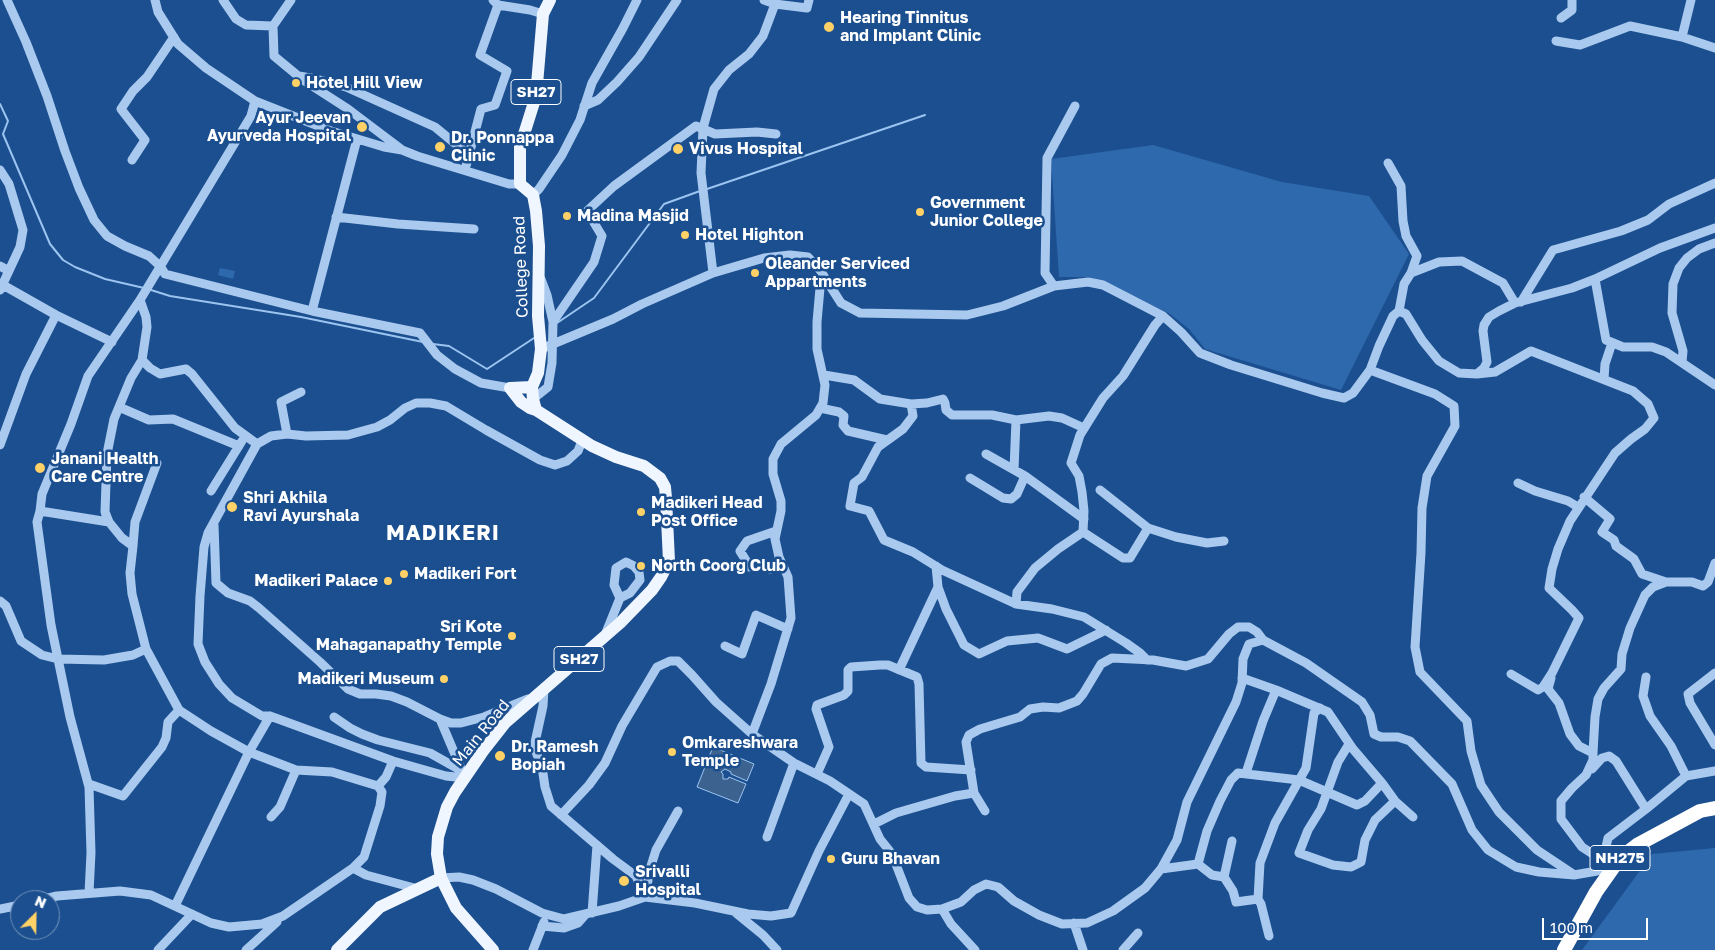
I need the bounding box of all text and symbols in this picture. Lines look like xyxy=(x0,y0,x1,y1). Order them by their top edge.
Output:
place label: Hearing Tinnitus and Implant Clinic xyxy=(840,8,981,46)
marker: Hearing Tinnitus and Implant Clinic xyxy=(822,20,836,34)
place label: Hotel Hill View xyxy=(306,73,423,93)
marker: Hotel Hill View xyxy=(290,77,302,89)
road number: SH27 xyxy=(511,80,561,104)
place label: Ayur Jeevan Ayurveda Hospital xyxy=(207,108,351,146)
marker: Ayur Jeevan Ayurveda Hospital xyxy=(355,120,369,134)
place label: Dr. Ponnappa Clinic xyxy=(451,128,554,166)
place label: Vivus Hospital xyxy=(689,139,803,159)
marker: Dr. Ponnappa Clinic xyxy=(433,140,447,154)
marker: Vivus Hospital xyxy=(671,142,685,156)
place label: Government Junior College xyxy=(930,193,1043,231)
place label: Madina Masjid xyxy=(577,206,689,226)
marker: Government Junior College xyxy=(914,206,926,218)
marker: Madina Masjid xyxy=(561,210,573,222)
street label: College Road xyxy=(510,216,532,318)
place label: Hotel Highton xyxy=(695,225,804,245)
marker: Hotel Highton xyxy=(679,229,691,241)
place label: Oleander Serviced Appartments xyxy=(765,254,910,292)
marker: Oleander Serviced Appartments xyxy=(749,267,761,279)
place label: Janani Health Care Centre xyxy=(51,449,158,487)
marker: Janani Health Care Centre xyxy=(33,461,47,475)
place label: Shri Akhila Ravi Ayurshala xyxy=(243,488,359,526)
place label: Madikeri Head Post Office xyxy=(651,493,762,531)
marker: Shri Akhila Ravi Ayurshala xyxy=(225,500,239,514)
marker: Madikeri Head Post Office xyxy=(635,506,647,518)
district label: MADIKERI xyxy=(385,520,501,546)
place label: North Coorg Club xyxy=(651,556,786,576)
marker: North Coorg Club xyxy=(635,560,647,572)
place label: Madikeri Fort xyxy=(414,564,517,584)
marker: Madikeri Fort xyxy=(398,568,410,580)
place label: Madikeri Palace xyxy=(254,571,378,591)
marker: Madikeri Palace xyxy=(382,575,394,587)
place label: Sri Kote Mahaganapathy Temple xyxy=(316,617,502,655)
marker: Sri Kote Mahaganapathy Temple xyxy=(506,630,518,642)
road number: SH27 xyxy=(554,646,604,672)
place label: Madikeri Museum xyxy=(298,669,434,689)
marker: Madikeri Museum xyxy=(438,673,450,685)
street label: Main Road xyxy=(448,696,514,770)
place label: Omkareshwara Temple xyxy=(682,733,798,771)
place label: Dr. Ramesh Bopiah xyxy=(511,737,598,775)
marker: Omkareshwara Temple xyxy=(666,746,678,758)
marker: Dr. Ramesh Bopiah xyxy=(493,749,507,763)
road number: NH275 xyxy=(1590,846,1650,870)
place label: Guru Bhavan xyxy=(841,849,940,869)
marker: Guru Bhavan xyxy=(825,853,837,865)
place label: Srivalli Hospital xyxy=(635,862,701,900)
marker: Srivalli Hospital xyxy=(617,874,631,888)
north arrow xyxy=(10,890,60,940)
text: N xyxy=(32,892,49,912)
scale bar xyxy=(1545,908,1651,940)
text: 100 m xyxy=(1550,918,1593,936)

